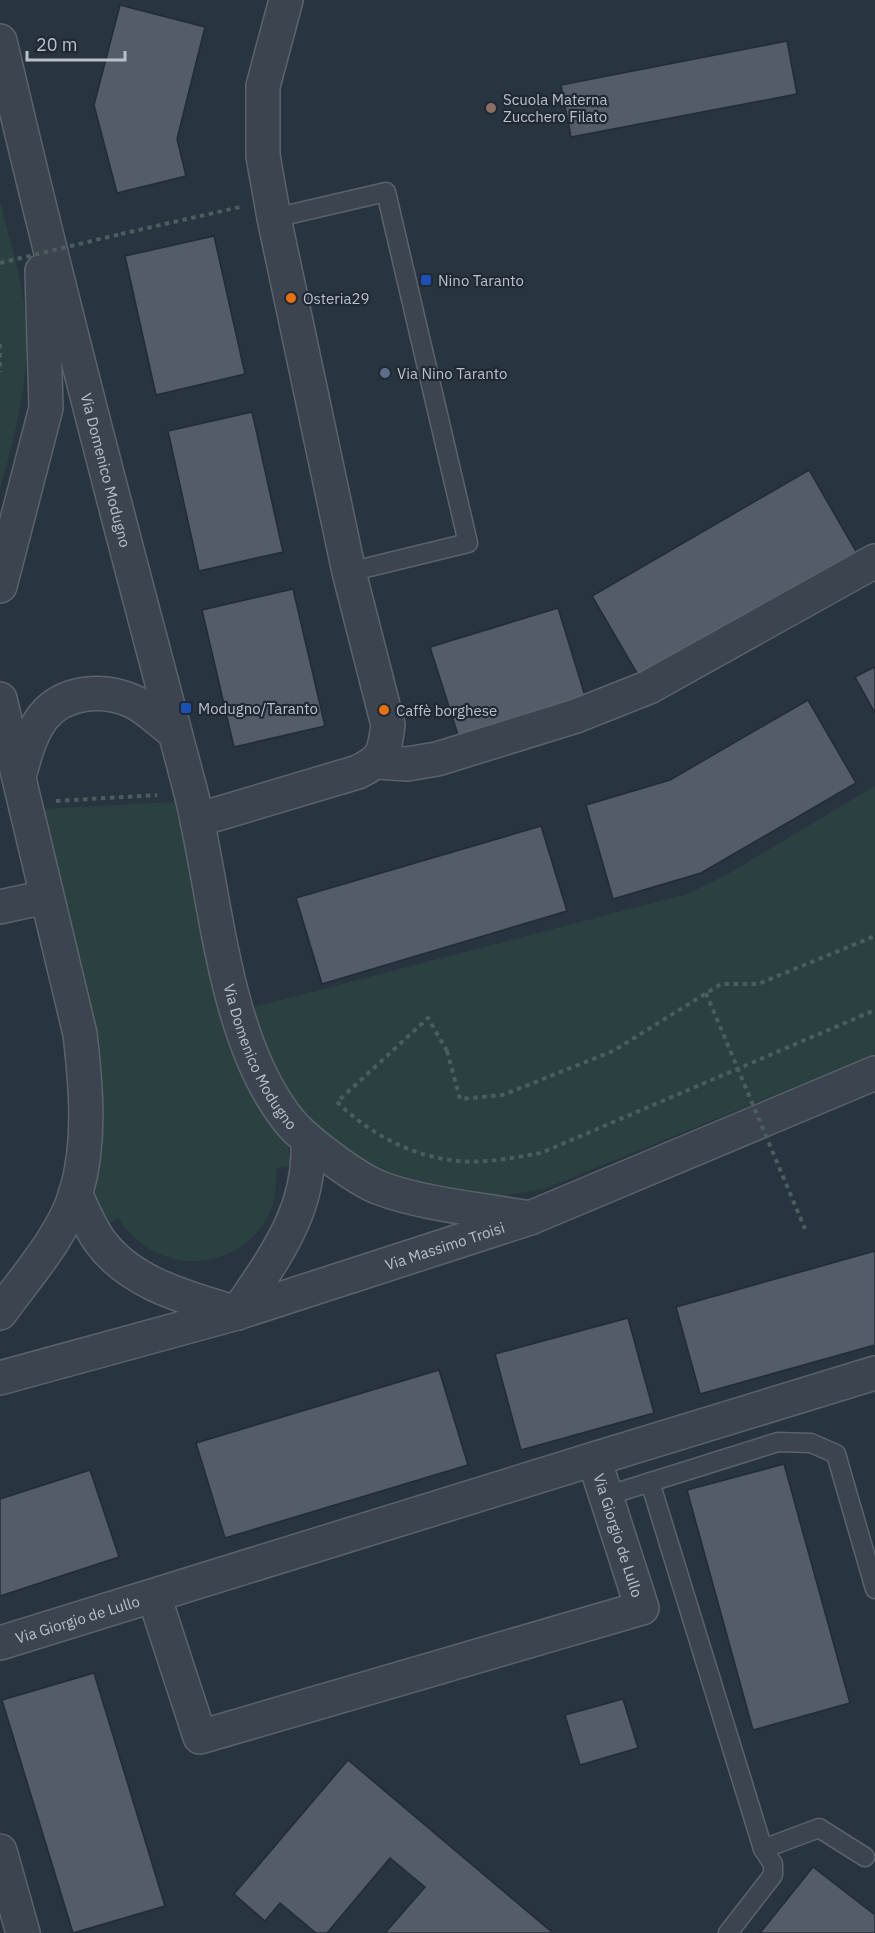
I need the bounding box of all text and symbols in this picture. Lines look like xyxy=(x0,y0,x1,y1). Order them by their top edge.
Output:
scale bar xyxy=(27,24,124,62)
text: 20 m xyxy=(36,33,78,56)
place label: Scuola Materna Zucchero Filato xyxy=(503,90,607,126)
marker: Scuola Materna Zucchero Filato xyxy=(484,101,498,115)
place label: Nino Taranto xyxy=(438,271,524,290)
marker: Nino Taranto xyxy=(419,273,433,287)
place label: Osteria29 xyxy=(303,289,370,308)
marker: Osteria29 xyxy=(284,291,298,305)
place label: Via Nino Taranto xyxy=(397,364,507,383)
marker: Via Nino Taranto xyxy=(378,366,392,380)
street label: Via Domenico Modugno xyxy=(77,391,135,549)
place label: Modugno/Taranto xyxy=(198,699,318,718)
marker: Modugno/Taranto xyxy=(179,701,193,715)
place label: Caffè borghese xyxy=(396,701,497,720)
marker: Caffè borghese xyxy=(377,703,391,717)
street label: Via Domenico Modugno xyxy=(220,982,301,1133)
street label: Via Massimo Troisi xyxy=(382,1217,507,1274)
street label: Via Giorgio de Lullo xyxy=(590,1471,647,1600)
street label: Via Giorgio de Lullo xyxy=(13,1591,142,1647)

